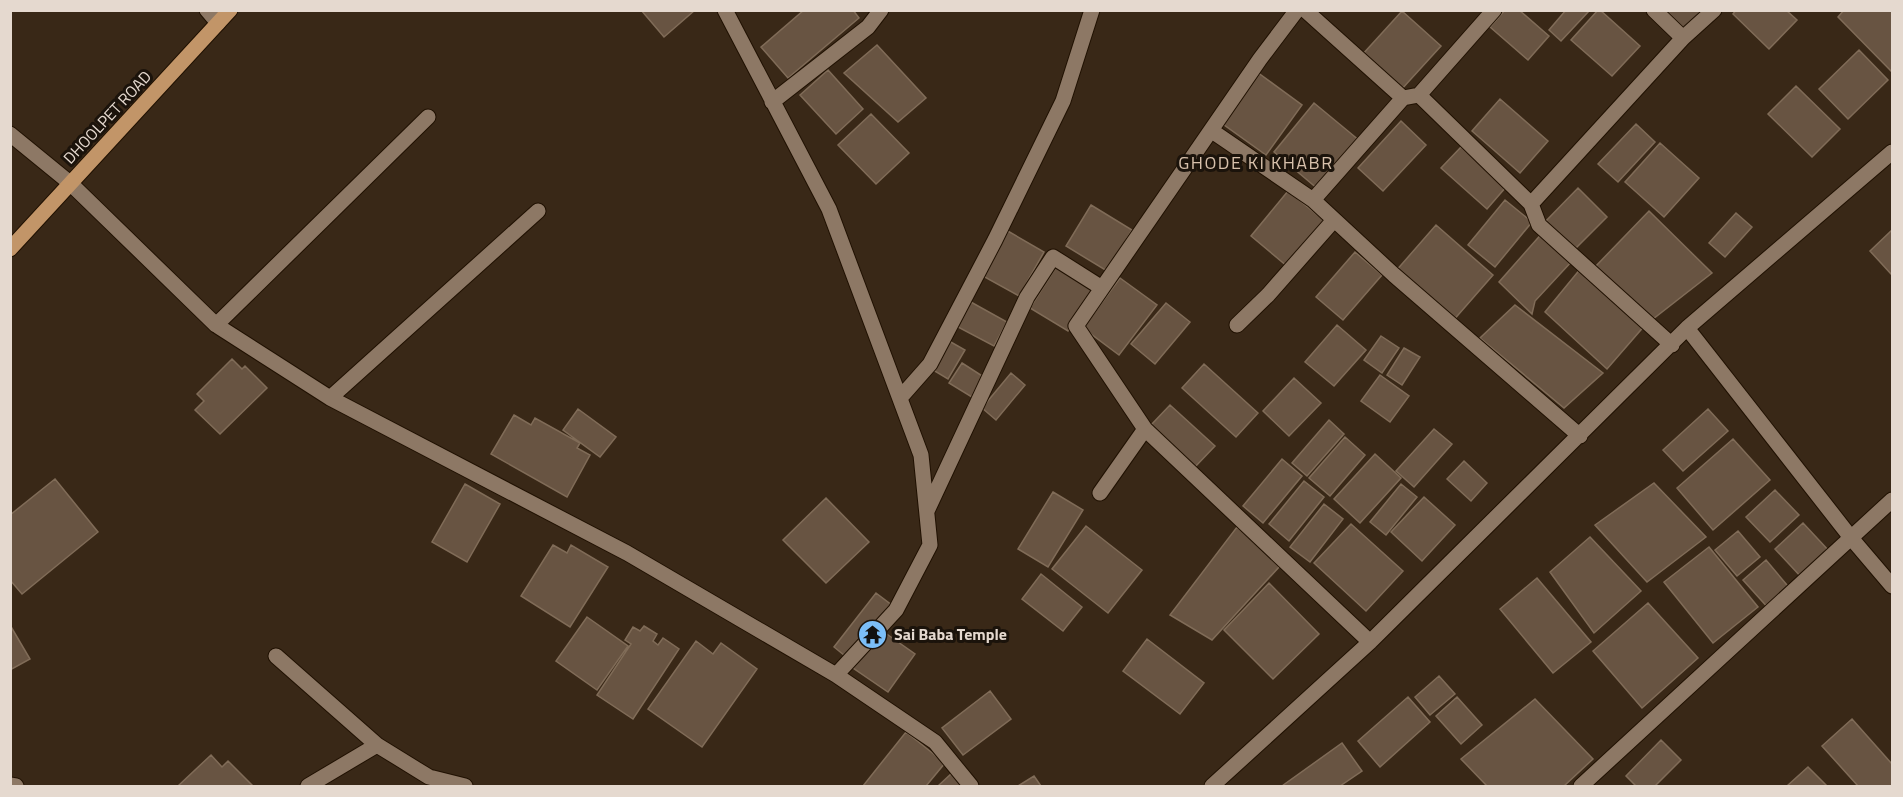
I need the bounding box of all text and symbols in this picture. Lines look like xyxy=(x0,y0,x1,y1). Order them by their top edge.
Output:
street label: DHOOLPET ROAD xyxy=(57,65,157,169)
district label: GHODE KI KHABR xyxy=(1178,149,1334,176)
temple icon: Sai Baba Temple xyxy=(857,618,889,650)
place label: Sai Baba Temple xyxy=(894,622,1007,646)

